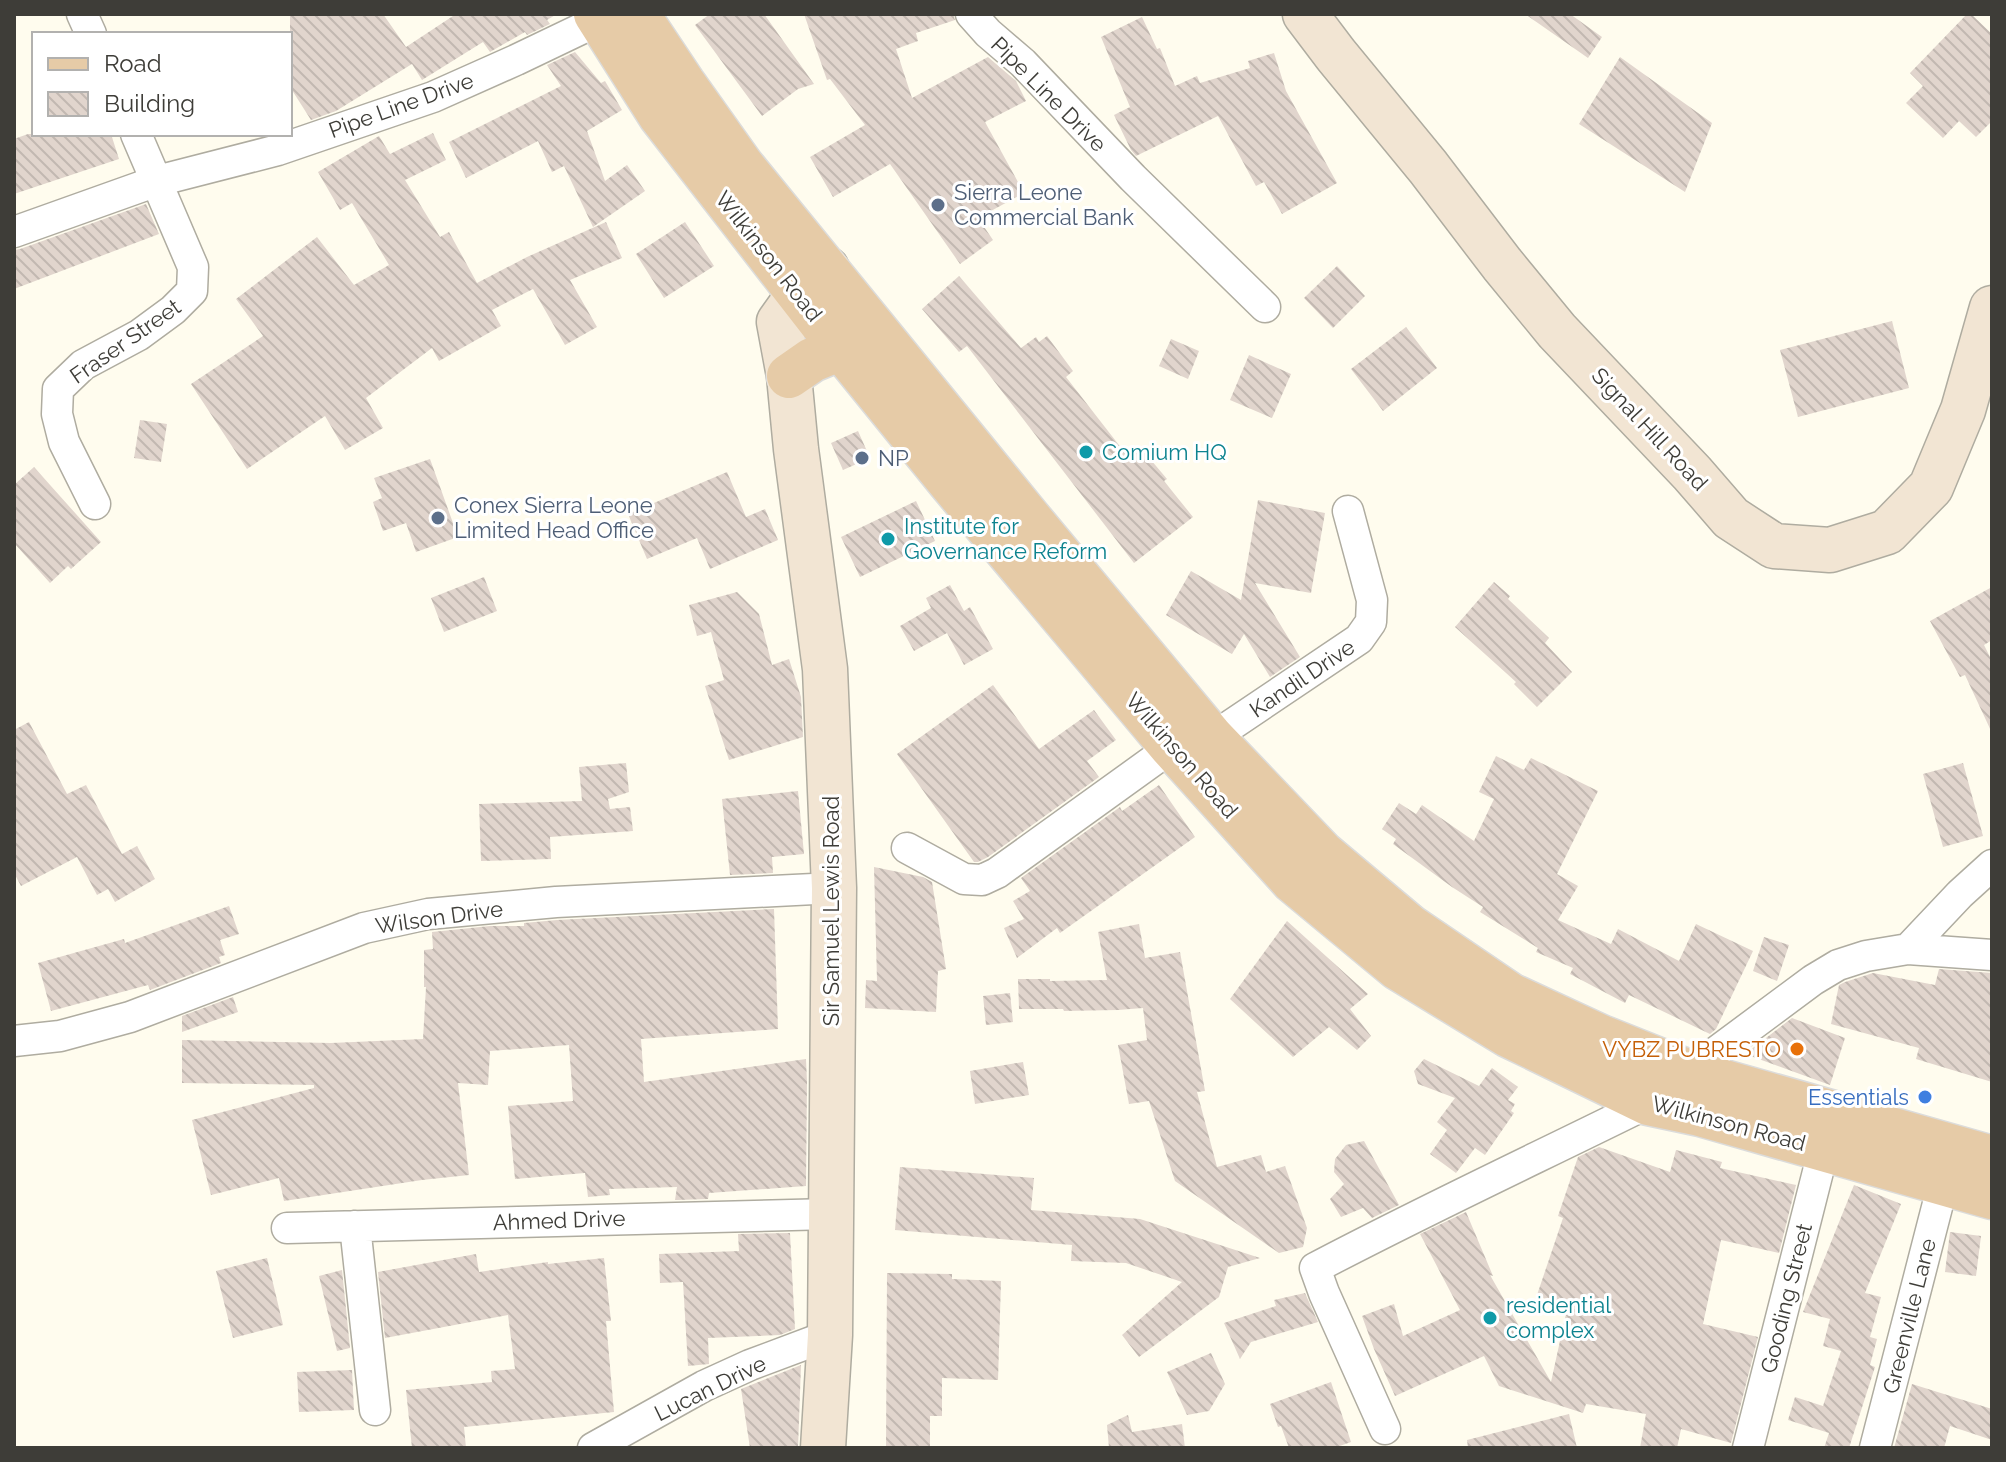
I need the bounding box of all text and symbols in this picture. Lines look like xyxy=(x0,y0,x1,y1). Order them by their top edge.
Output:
street label: Pipe Line Drive xyxy=(986,31,1112,157)
legend xyxy=(32,32,292,136)
text: Road xyxy=(104,49,162,78)
street label: Pipe Line Drive xyxy=(325,67,477,143)
text: Building xyxy=(104,89,195,118)
place label: Sierra Leone Commercial Bank xyxy=(954,179,1134,230)
street label: Wilkinson Road xyxy=(710,186,828,326)
marker: Sierra Leone Commercial Bank xyxy=(929,196,947,214)
street label: Fraser Street xyxy=(65,293,186,389)
street label: Signal Hill Road xyxy=(1587,362,1713,496)
place label: Comium HQ xyxy=(1102,439,1227,465)
marker: Comium HQ xyxy=(1077,443,1095,461)
place label: NP xyxy=(878,445,909,471)
marker: NP xyxy=(853,449,871,467)
place label: Conex Sierra Leone Limited Head Office xyxy=(454,492,654,543)
marker: Conex Sierra Leone Limited Head Office xyxy=(429,509,447,527)
place label: Institute for Governance Reform xyxy=(904,513,1107,564)
marker: Institute for Governance Reform xyxy=(879,530,897,548)
street label: Kandil Drive xyxy=(1245,633,1359,723)
street label: Wilkinson Road xyxy=(1120,687,1244,823)
street label: Sir Samuel Lewis Road xyxy=(818,796,844,1026)
street label: Wilson Drive xyxy=(374,895,504,939)
place label: VYBZ PUBRESTO xyxy=(1602,1036,1781,1062)
marker: VYBZ PUBRESTO xyxy=(1788,1040,1806,1058)
place label: Essentials xyxy=(1808,1084,1909,1110)
marker: Essentials xyxy=(1916,1088,1934,1106)
street label: Wilkinson Road xyxy=(1649,1090,1809,1156)
street label: Ahmed Drive xyxy=(492,1205,626,1235)
street label: Gooding Street xyxy=(1755,1220,1817,1376)
street label: Greenville Lane xyxy=(1877,1236,1941,1396)
place label: residential complex xyxy=(1506,1292,1611,1343)
marker: residential complex xyxy=(1481,1309,1499,1327)
street label: Lucan Drive xyxy=(650,1350,770,1426)

